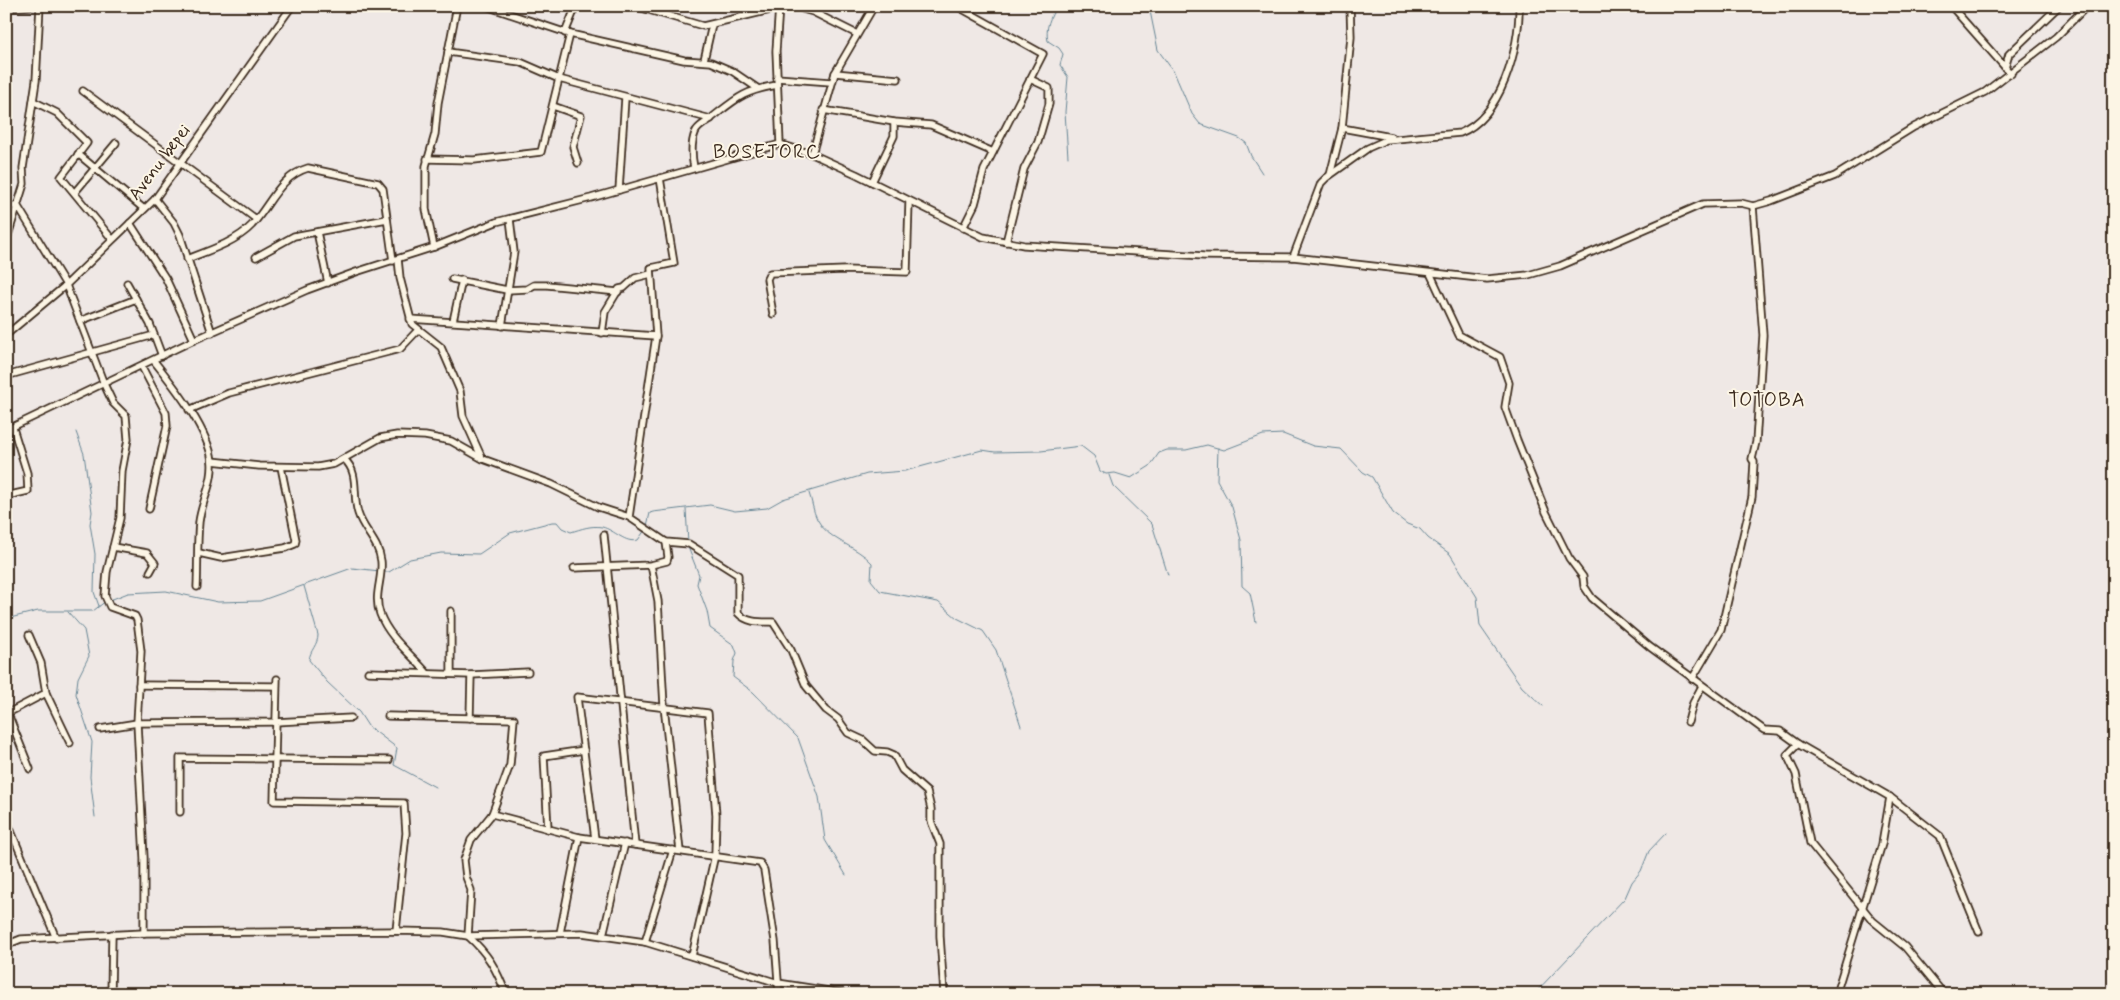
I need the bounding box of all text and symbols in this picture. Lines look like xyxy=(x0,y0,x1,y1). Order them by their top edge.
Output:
street label: Avenu bepei xyxy=(123,120,196,206)
district label: BOSEJORC xyxy=(713,139,821,166)
district label: TOTOBA xyxy=(1728,387,1806,414)

